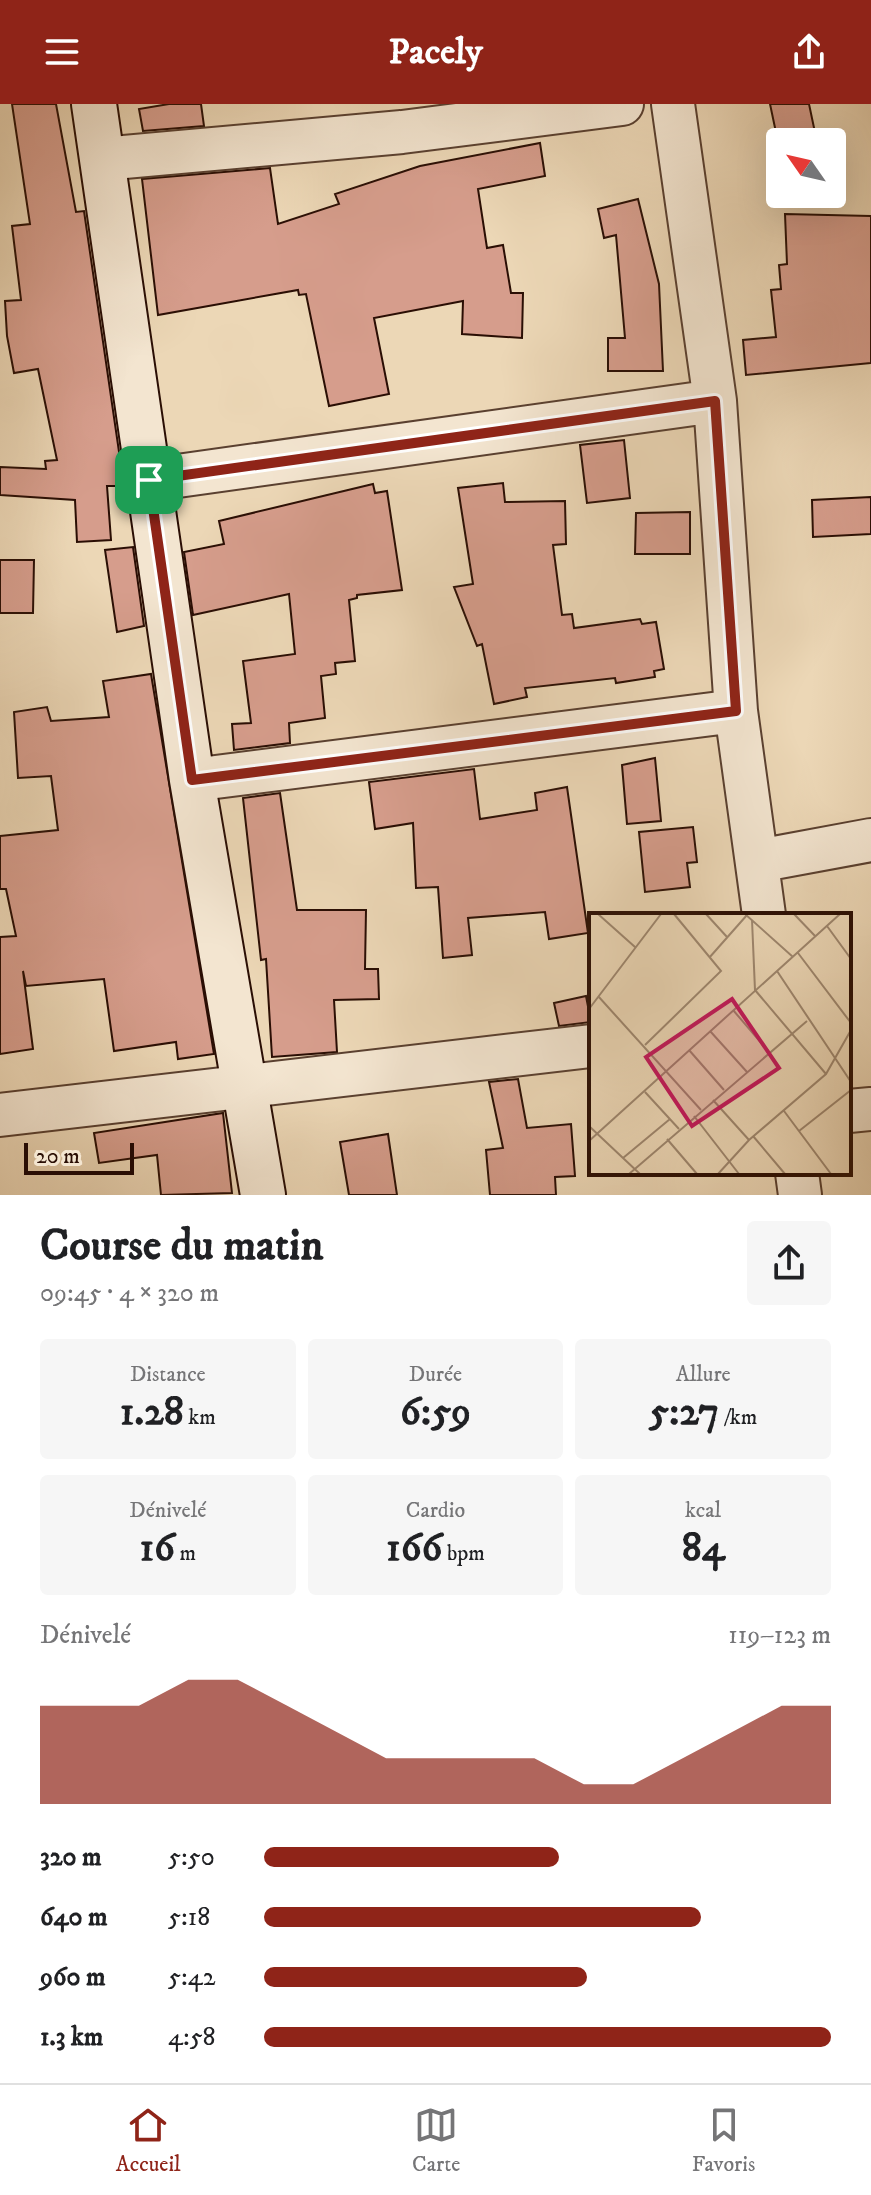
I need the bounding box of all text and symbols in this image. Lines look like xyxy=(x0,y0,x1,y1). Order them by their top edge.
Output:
icon: menu xyxy=(40,30,84,74)
text: Pacely xyxy=(388,30,483,75)
icon: share xyxy=(787,30,831,74)
north arrow xyxy=(766,128,846,208)
map controls xyxy=(766,128,846,208)
pin xyxy=(115,446,183,514)
icon: arrive xyxy=(127,458,171,502)
inset map xyxy=(589,913,851,1175)
scale bar xyxy=(24,1139,134,1175)
text: 20 m xyxy=(36,1143,80,1170)
text: Course du matin xyxy=(40,1219,323,1274)
button: share xyxy=(747,1221,831,1305)
text: 09:45 · 4 × 320 m xyxy=(40,1277,219,1310)
text: Distance xyxy=(130,1361,206,1388)
text: Durée xyxy=(409,1361,462,1388)
text: Allure xyxy=(676,1361,731,1388)
text: 1.28 xyxy=(120,1388,184,1438)
text: 6:59 xyxy=(400,1388,471,1438)
text: 5:27 xyxy=(649,1388,719,1438)
text: km xyxy=(184,1404,216,1431)
text: /km xyxy=(719,1404,757,1431)
text: Dénivelé xyxy=(129,1497,206,1524)
text: Cardio xyxy=(406,1497,465,1524)
text: kcal xyxy=(685,1497,721,1524)
text: 16 xyxy=(140,1524,175,1574)
text: 166 xyxy=(386,1524,442,1574)
text: 84 xyxy=(682,1524,725,1574)
text: m xyxy=(175,1540,196,1567)
text: bpm xyxy=(442,1540,485,1567)
text: Dénivelé xyxy=(40,1619,131,1652)
text: 119–123 m xyxy=(728,1619,831,1652)
text: 320 m xyxy=(40,1841,102,1874)
text: 5:50 xyxy=(168,1841,215,1874)
text: 640 m xyxy=(40,1901,108,1934)
text: 5:18 xyxy=(168,1901,210,1934)
text: 960 m xyxy=(40,1961,106,1994)
text: 5:42 xyxy=(168,1961,215,1994)
text: 1.3 km xyxy=(40,2021,103,2054)
text: 4:58 xyxy=(168,2021,216,2054)
tab: Accueil xyxy=(116,2103,181,2178)
tab: Carte xyxy=(412,2103,460,2178)
tab: Favoris xyxy=(692,2103,755,2178)

